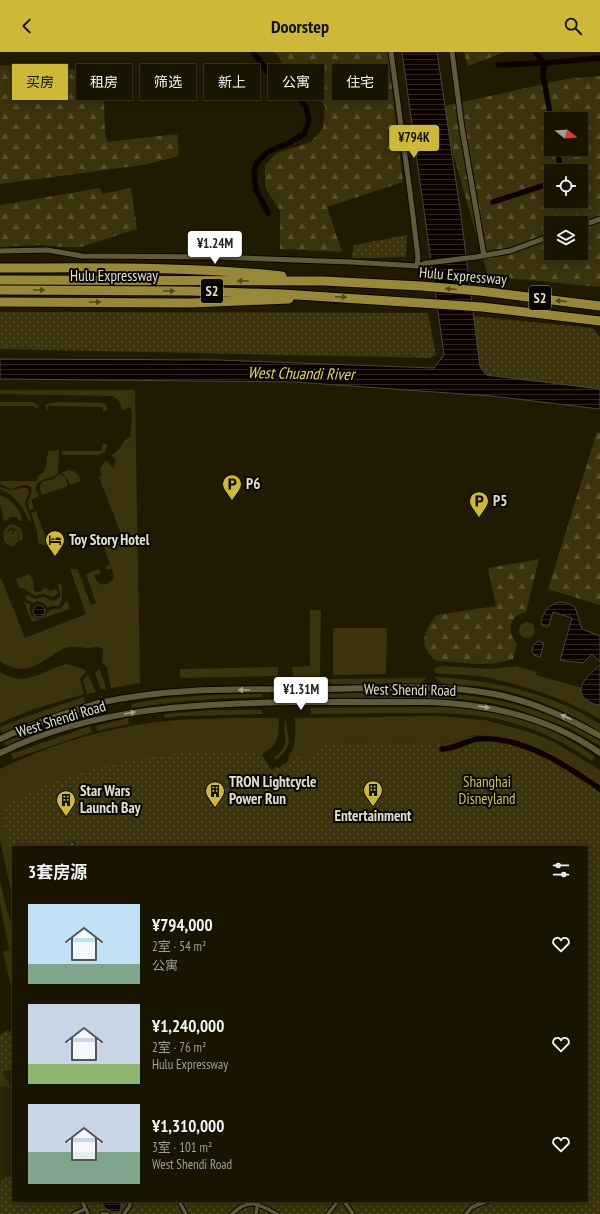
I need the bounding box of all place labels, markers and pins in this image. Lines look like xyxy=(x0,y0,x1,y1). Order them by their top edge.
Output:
pin: ¥794K xyxy=(386,125,442,159)
pin: ¥1.24M xyxy=(182,231,248,265)
parking icon: P6 xyxy=(221,473,243,501)
place label: P6 xyxy=(246,474,260,493)
parking icon: P5 xyxy=(468,490,490,518)
place label: P5 xyxy=(493,491,507,510)
hotel icon: Toy Story Hotel xyxy=(44,529,66,557)
place label: Toy Story Hotel xyxy=(69,530,150,549)
pin: ¥1.31M xyxy=(268,677,334,711)
place label: TRON Lightcycle Power Run xyxy=(229,772,316,808)
building icon: Entertainment xyxy=(362,779,384,807)
building icon: TRON Lightcycle Power Run xyxy=(204,780,226,808)
place label: Star Wars Launch Bay xyxy=(80,781,142,817)
building icon: Star Wars Launch Bay xyxy=(55,789,77,817)
place label: Entertainment xyxy=(335,806,412,825)

